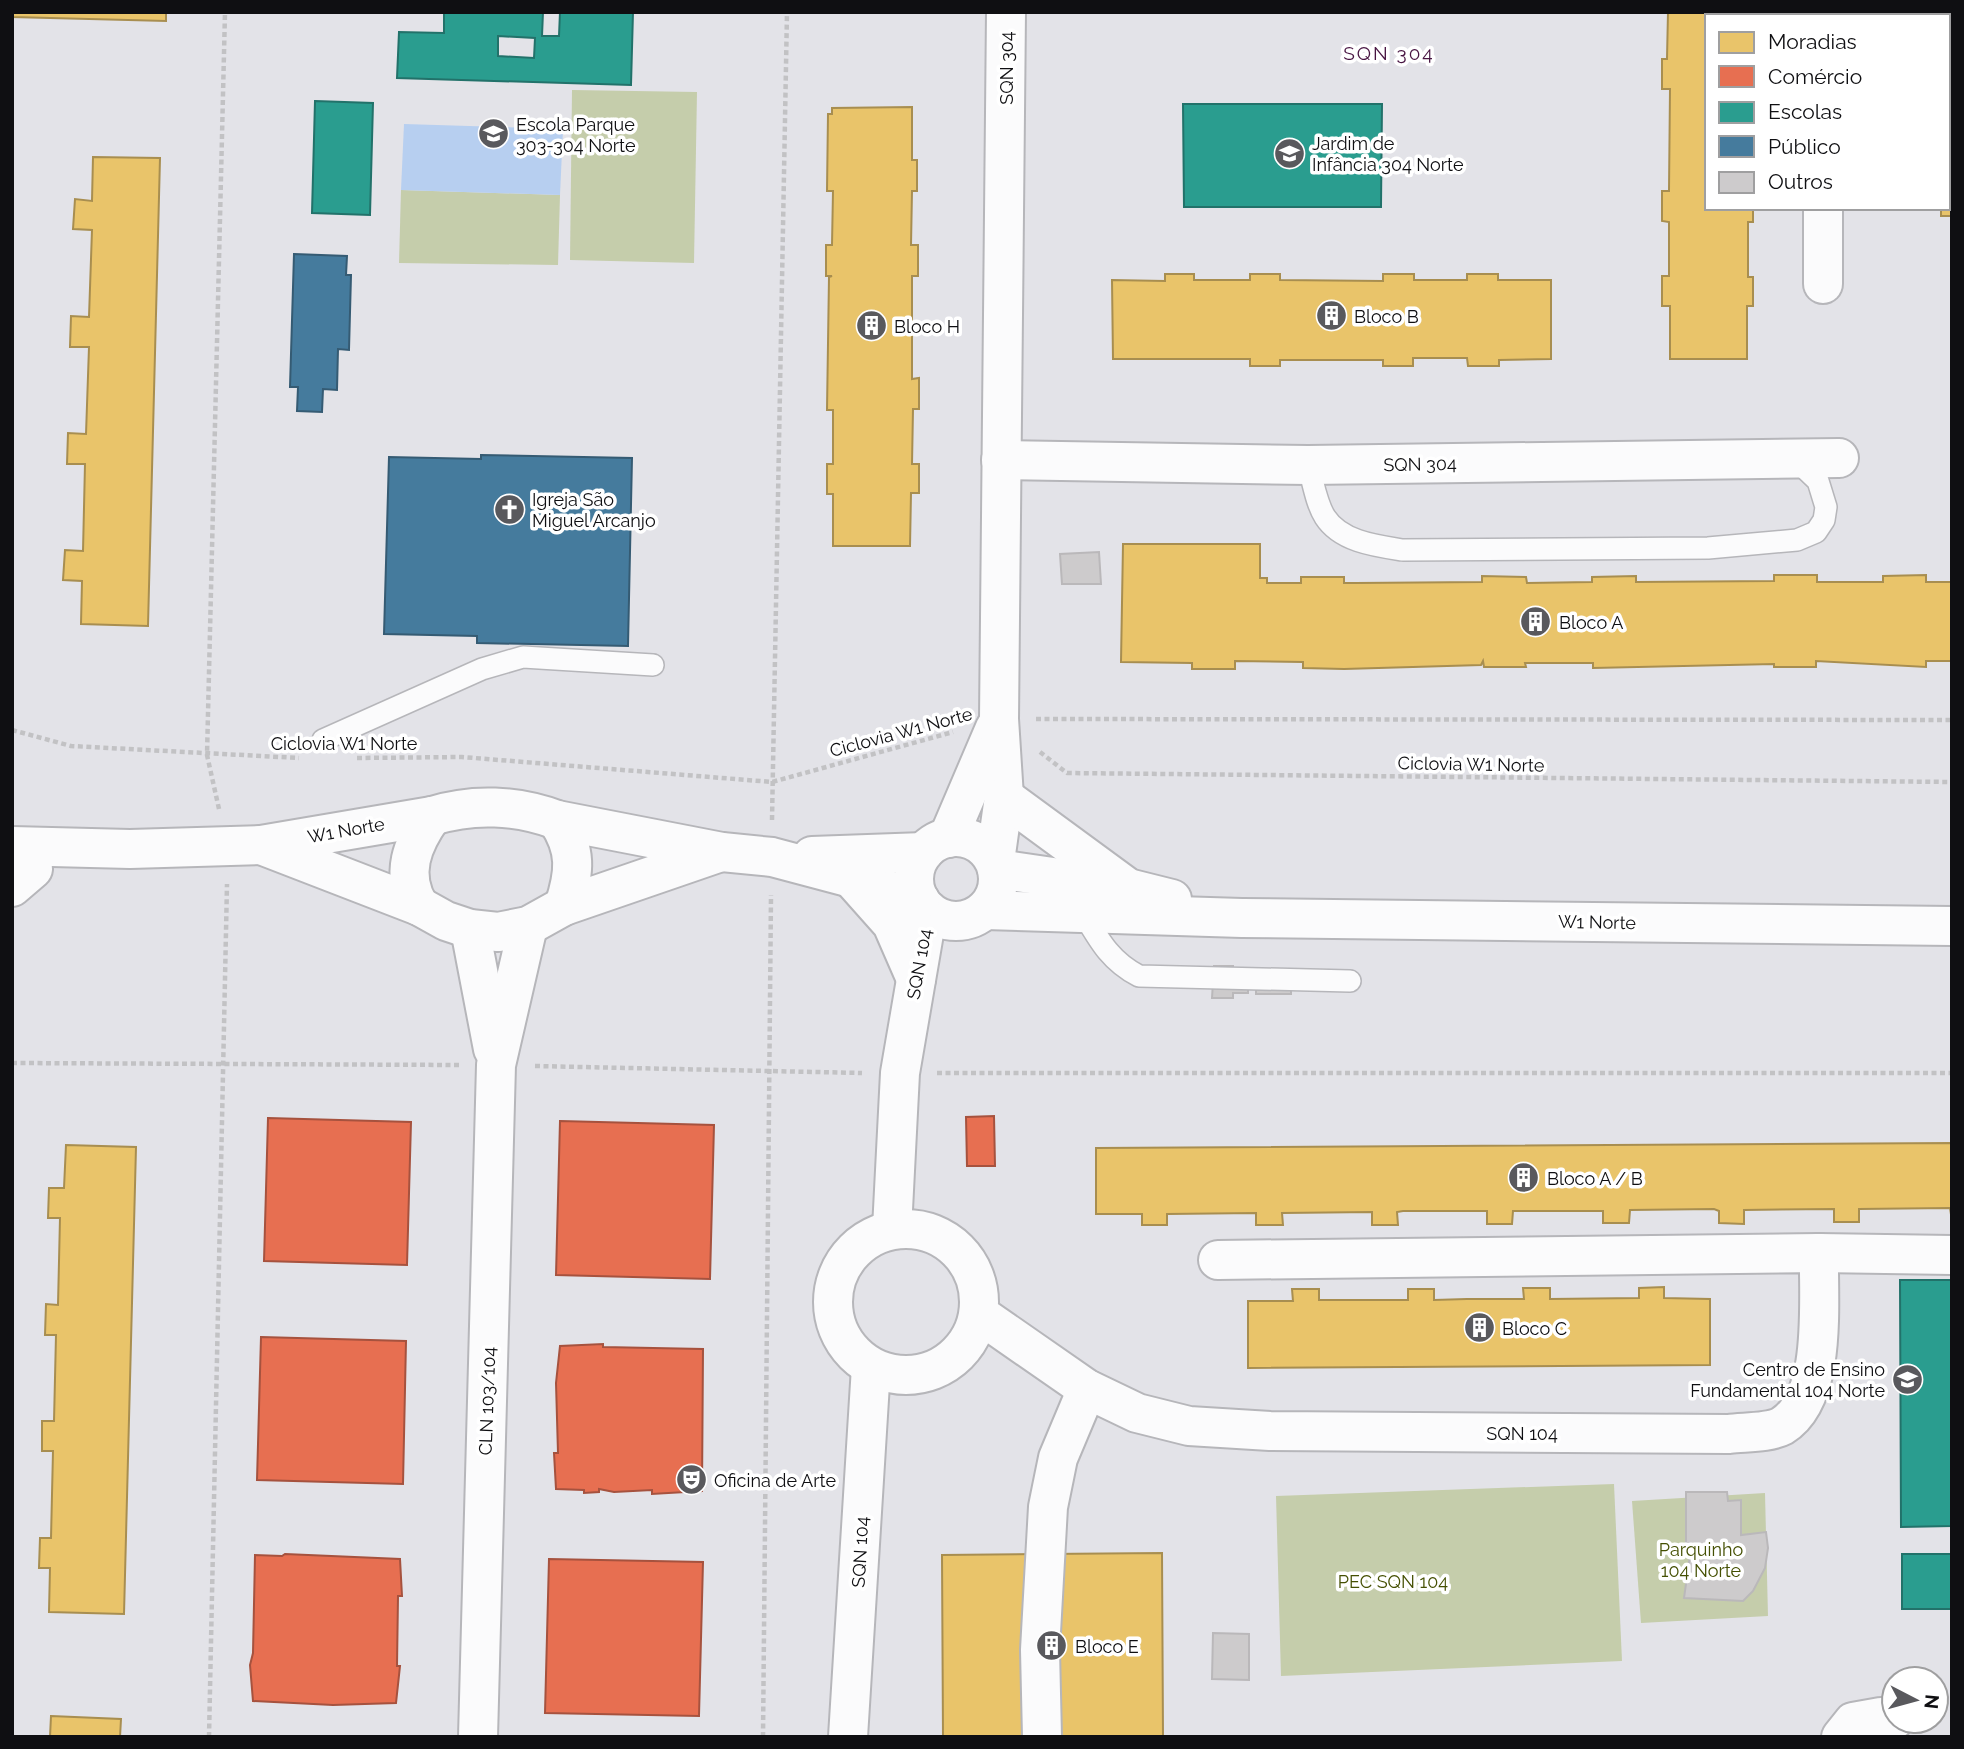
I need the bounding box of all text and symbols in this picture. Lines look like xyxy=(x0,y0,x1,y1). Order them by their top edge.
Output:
legend xyxy=(1705,14,1950,210)
text: Moradias xyxy=(1768,29,1857,54)
street label: SQN 304 xyxy=(996,31,1017,105)
district label: SQN 304 xyxy=(1343,42,1435,64)
text: Comércio xyxy=(1768,64,1862,89)
text: Escolas xyxy=(1768,99,1842,124)
place label: Escola Parque 303-304 Norte xyxy=(516,114,636,156)
school or university icon: Escola Parque 303-304 Norte xyxy=(476,117,510,151)
place label: Jardim de Infância 304 Norte xyxy=(1312,133,1464,175)
text: Público xyxy=(1768,134,1841,159)
school or university icon: Jardim de Infância 304 Norte xyxy=(1272,136,1306,170)
text: Outros xyxy=(1768,169,1833,194)
building icon: Bloco B xyxy=(1314,299,1348,333)
place label: Bloco B xyxy=(1354,306,1419,327)
building icon: Bloco H xyxy=(854,309,888,343)
place label: Bloco H xyxy=(894,316,960,337)
street label: SQN 304 xyxy=(1383,453,1457,475)
place label: Igreja São Miguel Arcanjo xyxy=(532,489,656,531)
church icon: Igreja São Miguel Arcanjo xyxy=(492,492,526,526)
building icon: Bloco A xyxy=(1519,605,1553,639)
place label: Bloco A xyxy=(1559,612,1623,633)
street label: Ciclovia W1 Norte xyxy=(827,703,975,761)
street label: Ciclovia W1 Norte xyxy=(271,733,418,754)
street label: Ciclovia W1 Norte xyxy=(1397,752,1545,776)
street label: W1 Norte xyxy=(306,813,387,847)
street label: W1 Norte xyxy=(1558,911,1637,933)
street label: SQN 104 xyxy=(902,927,936,1001)
building icon: Bloco A / B xyxy=(1507,1161,1541,1195)
place label: Bloco A / B xyxy=(1547,1168,1643,1189)
building icon: Bloco C xyxy=(1462,1311,1496,1345)
place label: Bloco C xyxy=(1502,1318,1567,1339)
street label: CLN 103/104 xyxy=(475,1346,499,1456)
place label: Centro de Ensino Fundamental 104 Norte xyxy=(1690,1359,1885,1401)
school or university icon: Centro de Ensino Fundamental 104 Norte xyxy=(1891,1362,1925,1396)
street label: SQN 104 xyxy=(1486,1423,1558,1444)
theatre icon: Oficina de Arte xyxy=(674,1463,708,1497)
place label: Oficina de Arte xyxy=(714,1470,836,1491)
street label: SQN 104 xyxy=(848,1516,872,1588)
park label: Parquinho 104 Norte xyxy=(1659,1539,1743,1581)
park label: PEC SQN 104 xyxy=(1338,1571,1448,1592)
building icon: Bloco E xyxy=(1035,1629,1069,1663)
place label: Bloco E xyxy=(1075,1636,1139,1657)
north arrow xyxy=(1880,1665,1950,1735)
text: N xyxy=(1920,1693,1944,1710)

